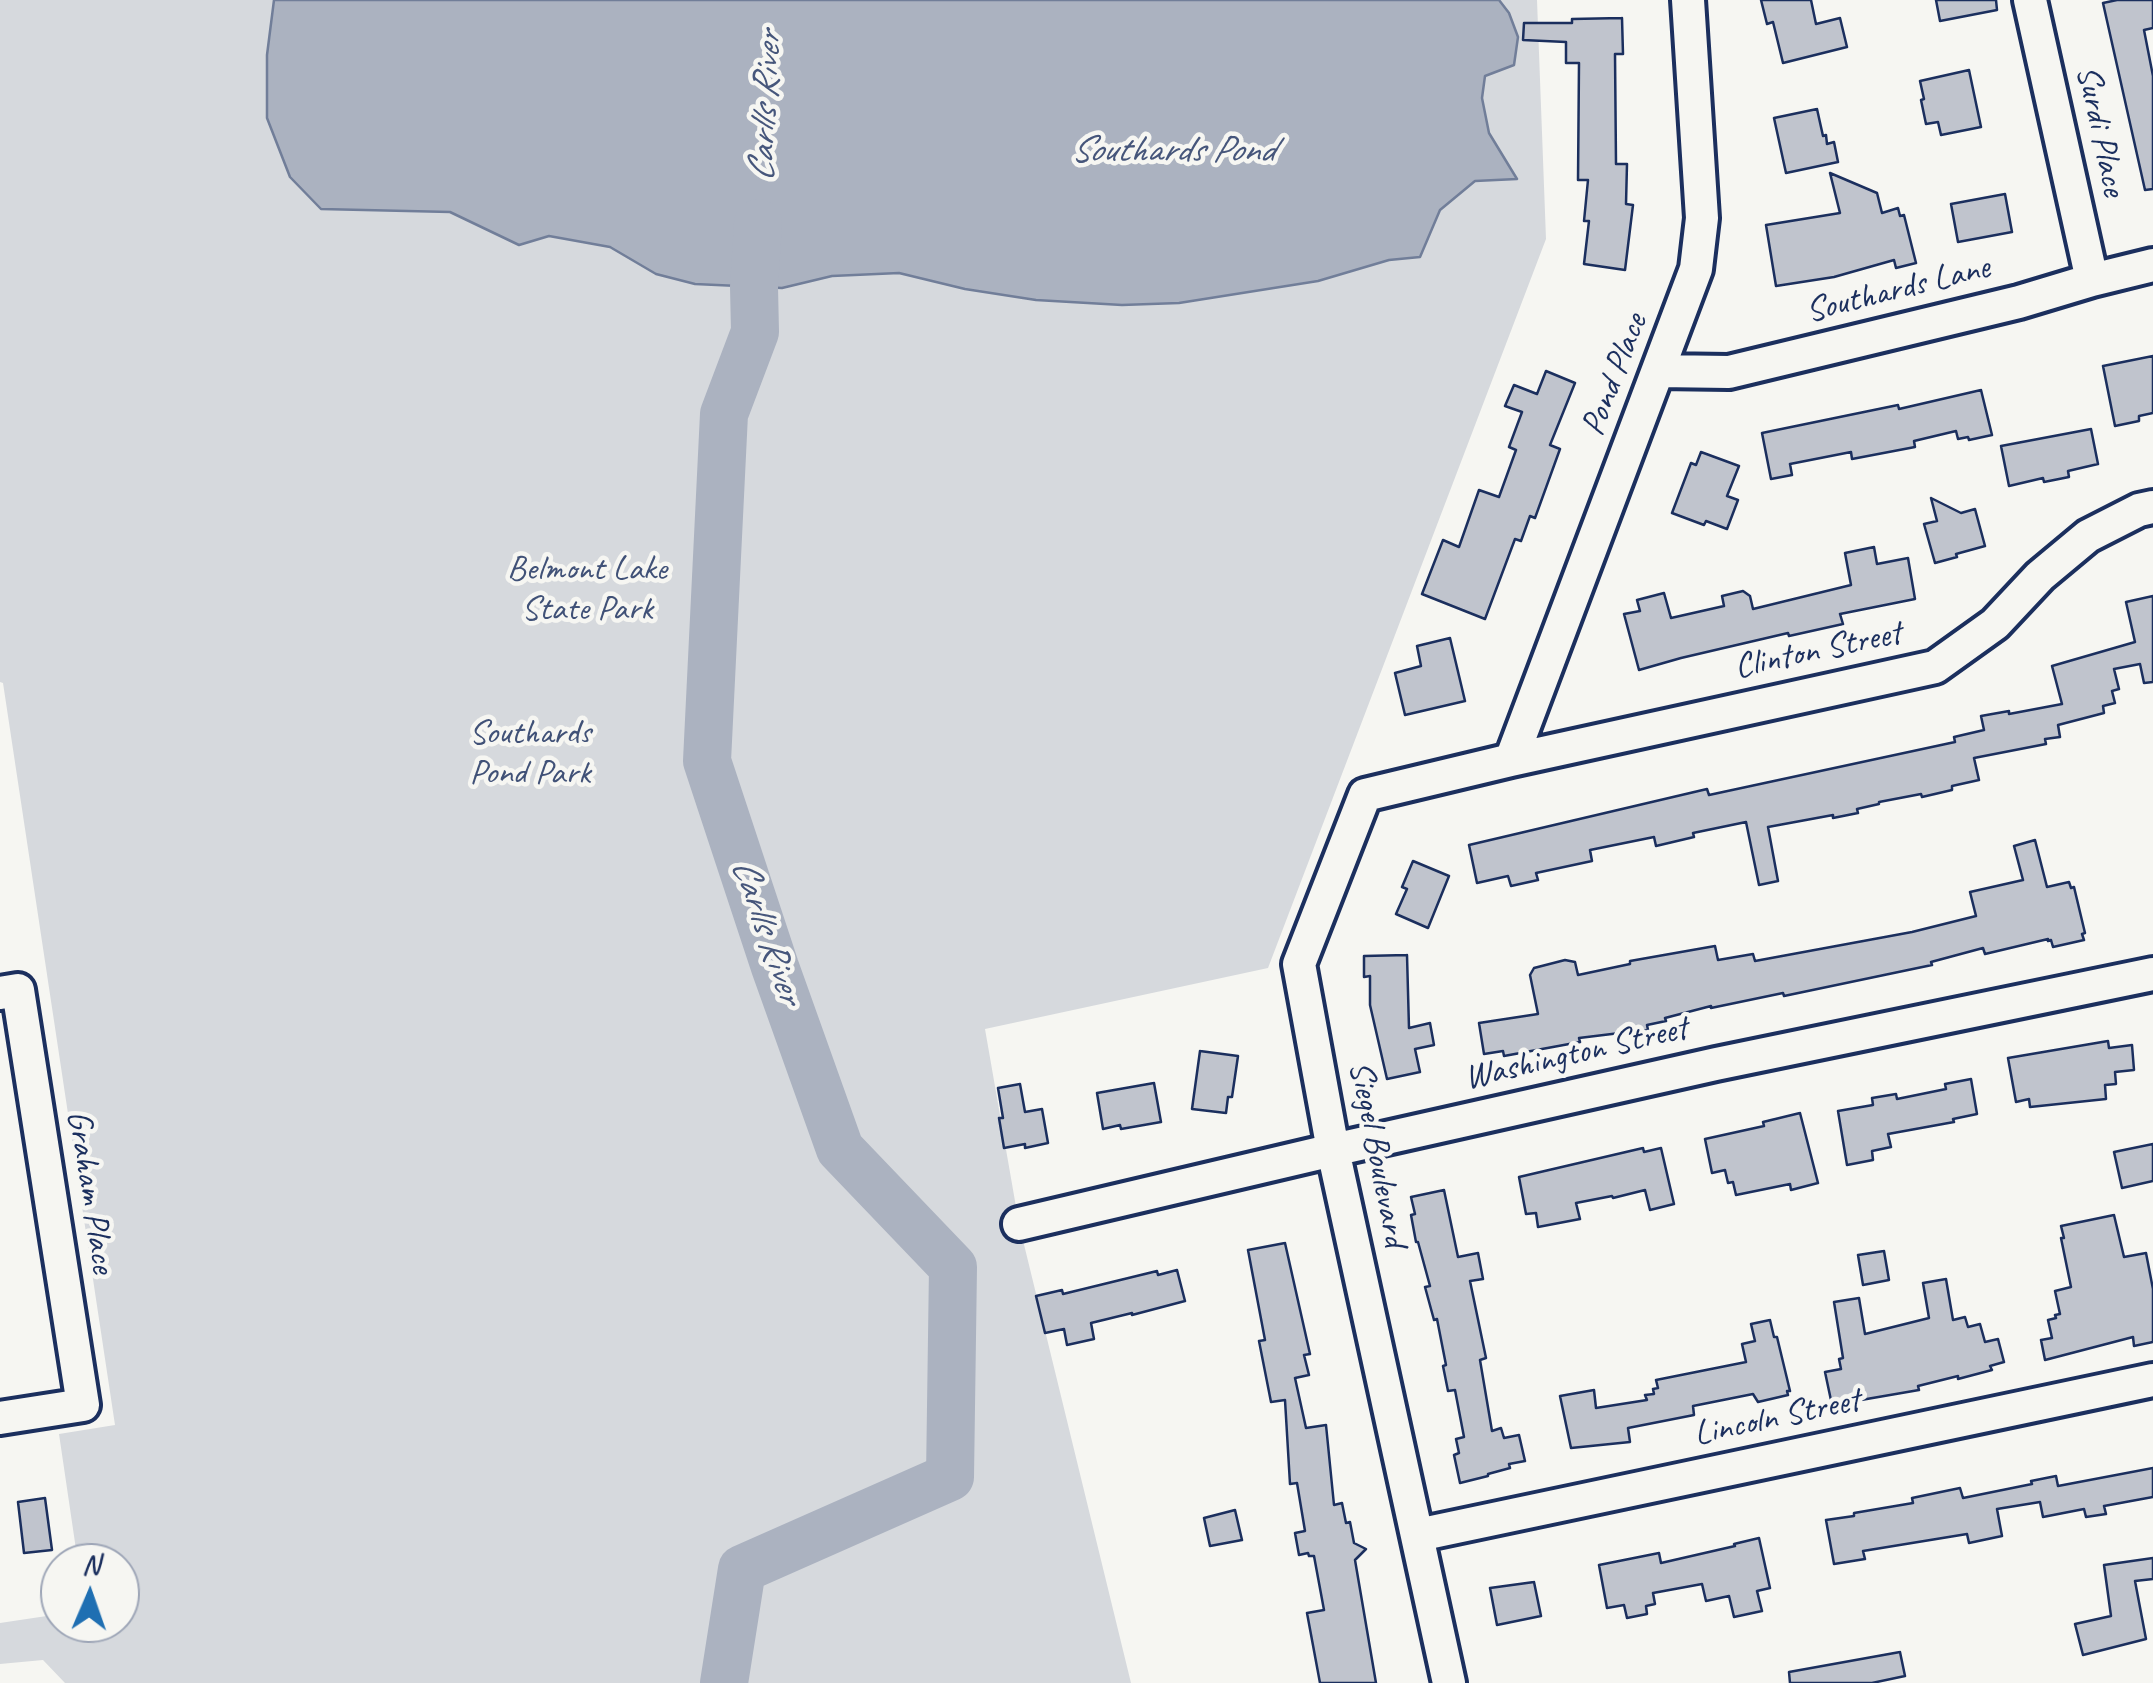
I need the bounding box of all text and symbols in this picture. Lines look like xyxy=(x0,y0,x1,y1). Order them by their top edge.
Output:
water label: Carlls River xyxy=(739,31,793,183)
street label: Surdi Place xyxy=(2066,62,2134,200)
water label: Southards Pond xyxy=(1070,128,1274,174)
street label: Southards Lane xyxy=(1802,247,1994,333)
street label: Pond Place xyxy=(1573,308,1657,442)
park label: Belmont Lake State Park xyxy=(507,549,667,631)
street label: Clinton Street xyxy=(1731,613,1905,689)
park label: Southards Pond Park xyxy=(469,713,591,795)
water label: Carlls River xyxy=(720,853,812,1009)
street label: Washington Street xyxy=(1460,1008,1692,1100)
street label: Siegel Boulevard xyxy=(1338,1058,1416,1250)
street label: Graham Place xyxy=(56,1108,124,1276)
street label: Lincoln Street xyxy=(1690,1380,1864,1456)
north arrow xyxy=(40,1543,140,1643)
text: N xyxy=(82,1547,100,1582)

